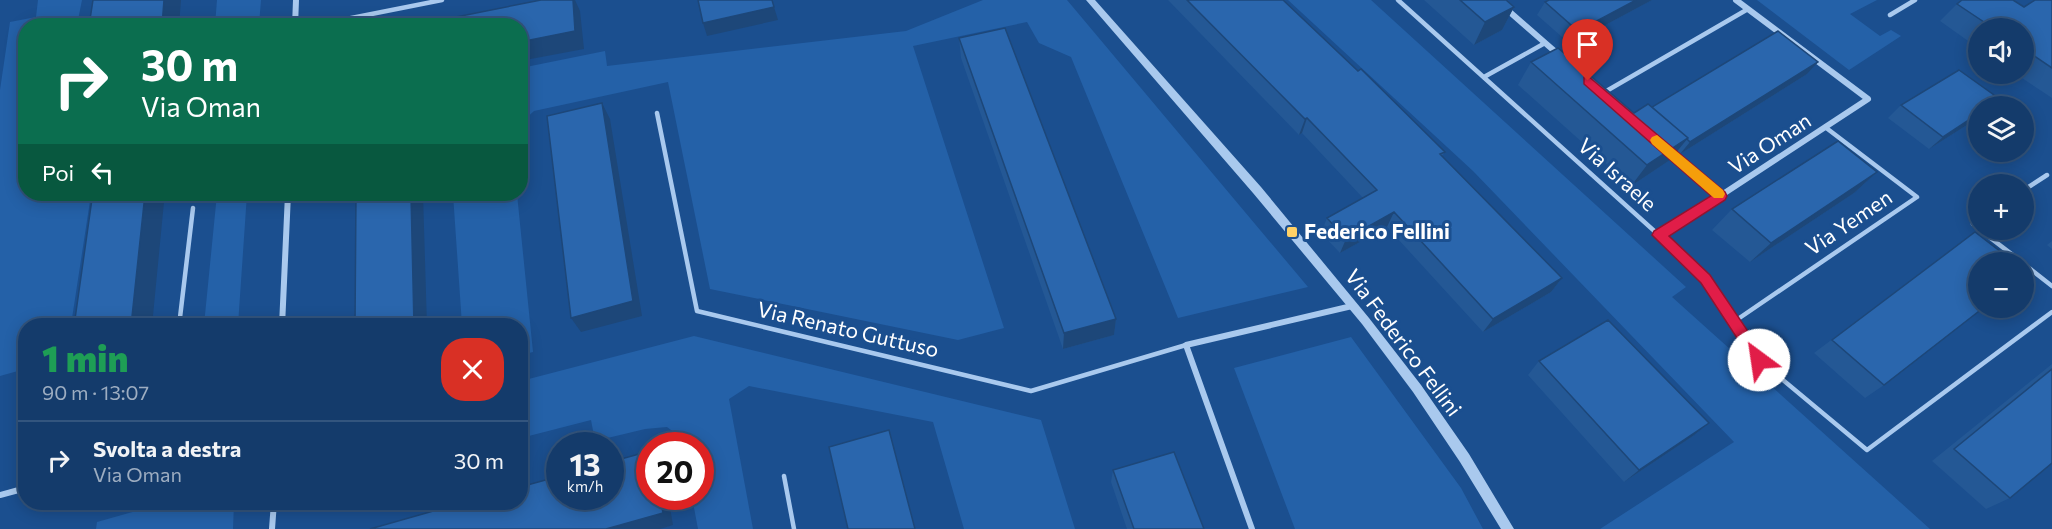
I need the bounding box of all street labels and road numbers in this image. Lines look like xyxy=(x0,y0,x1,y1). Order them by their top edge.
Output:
street label: Via Oman xyxy=(1723,107,1815,179)
street label: Via Israele xyxy=(1574,132,1662,216)
street label: Via Yemen xyxy=(1800,184,1896,260)
street label: Via Federico Fellini xyxy=(1341,264,1468,421)
street label: Via Renato Guttuso xyxy=(755,295,942,362)

